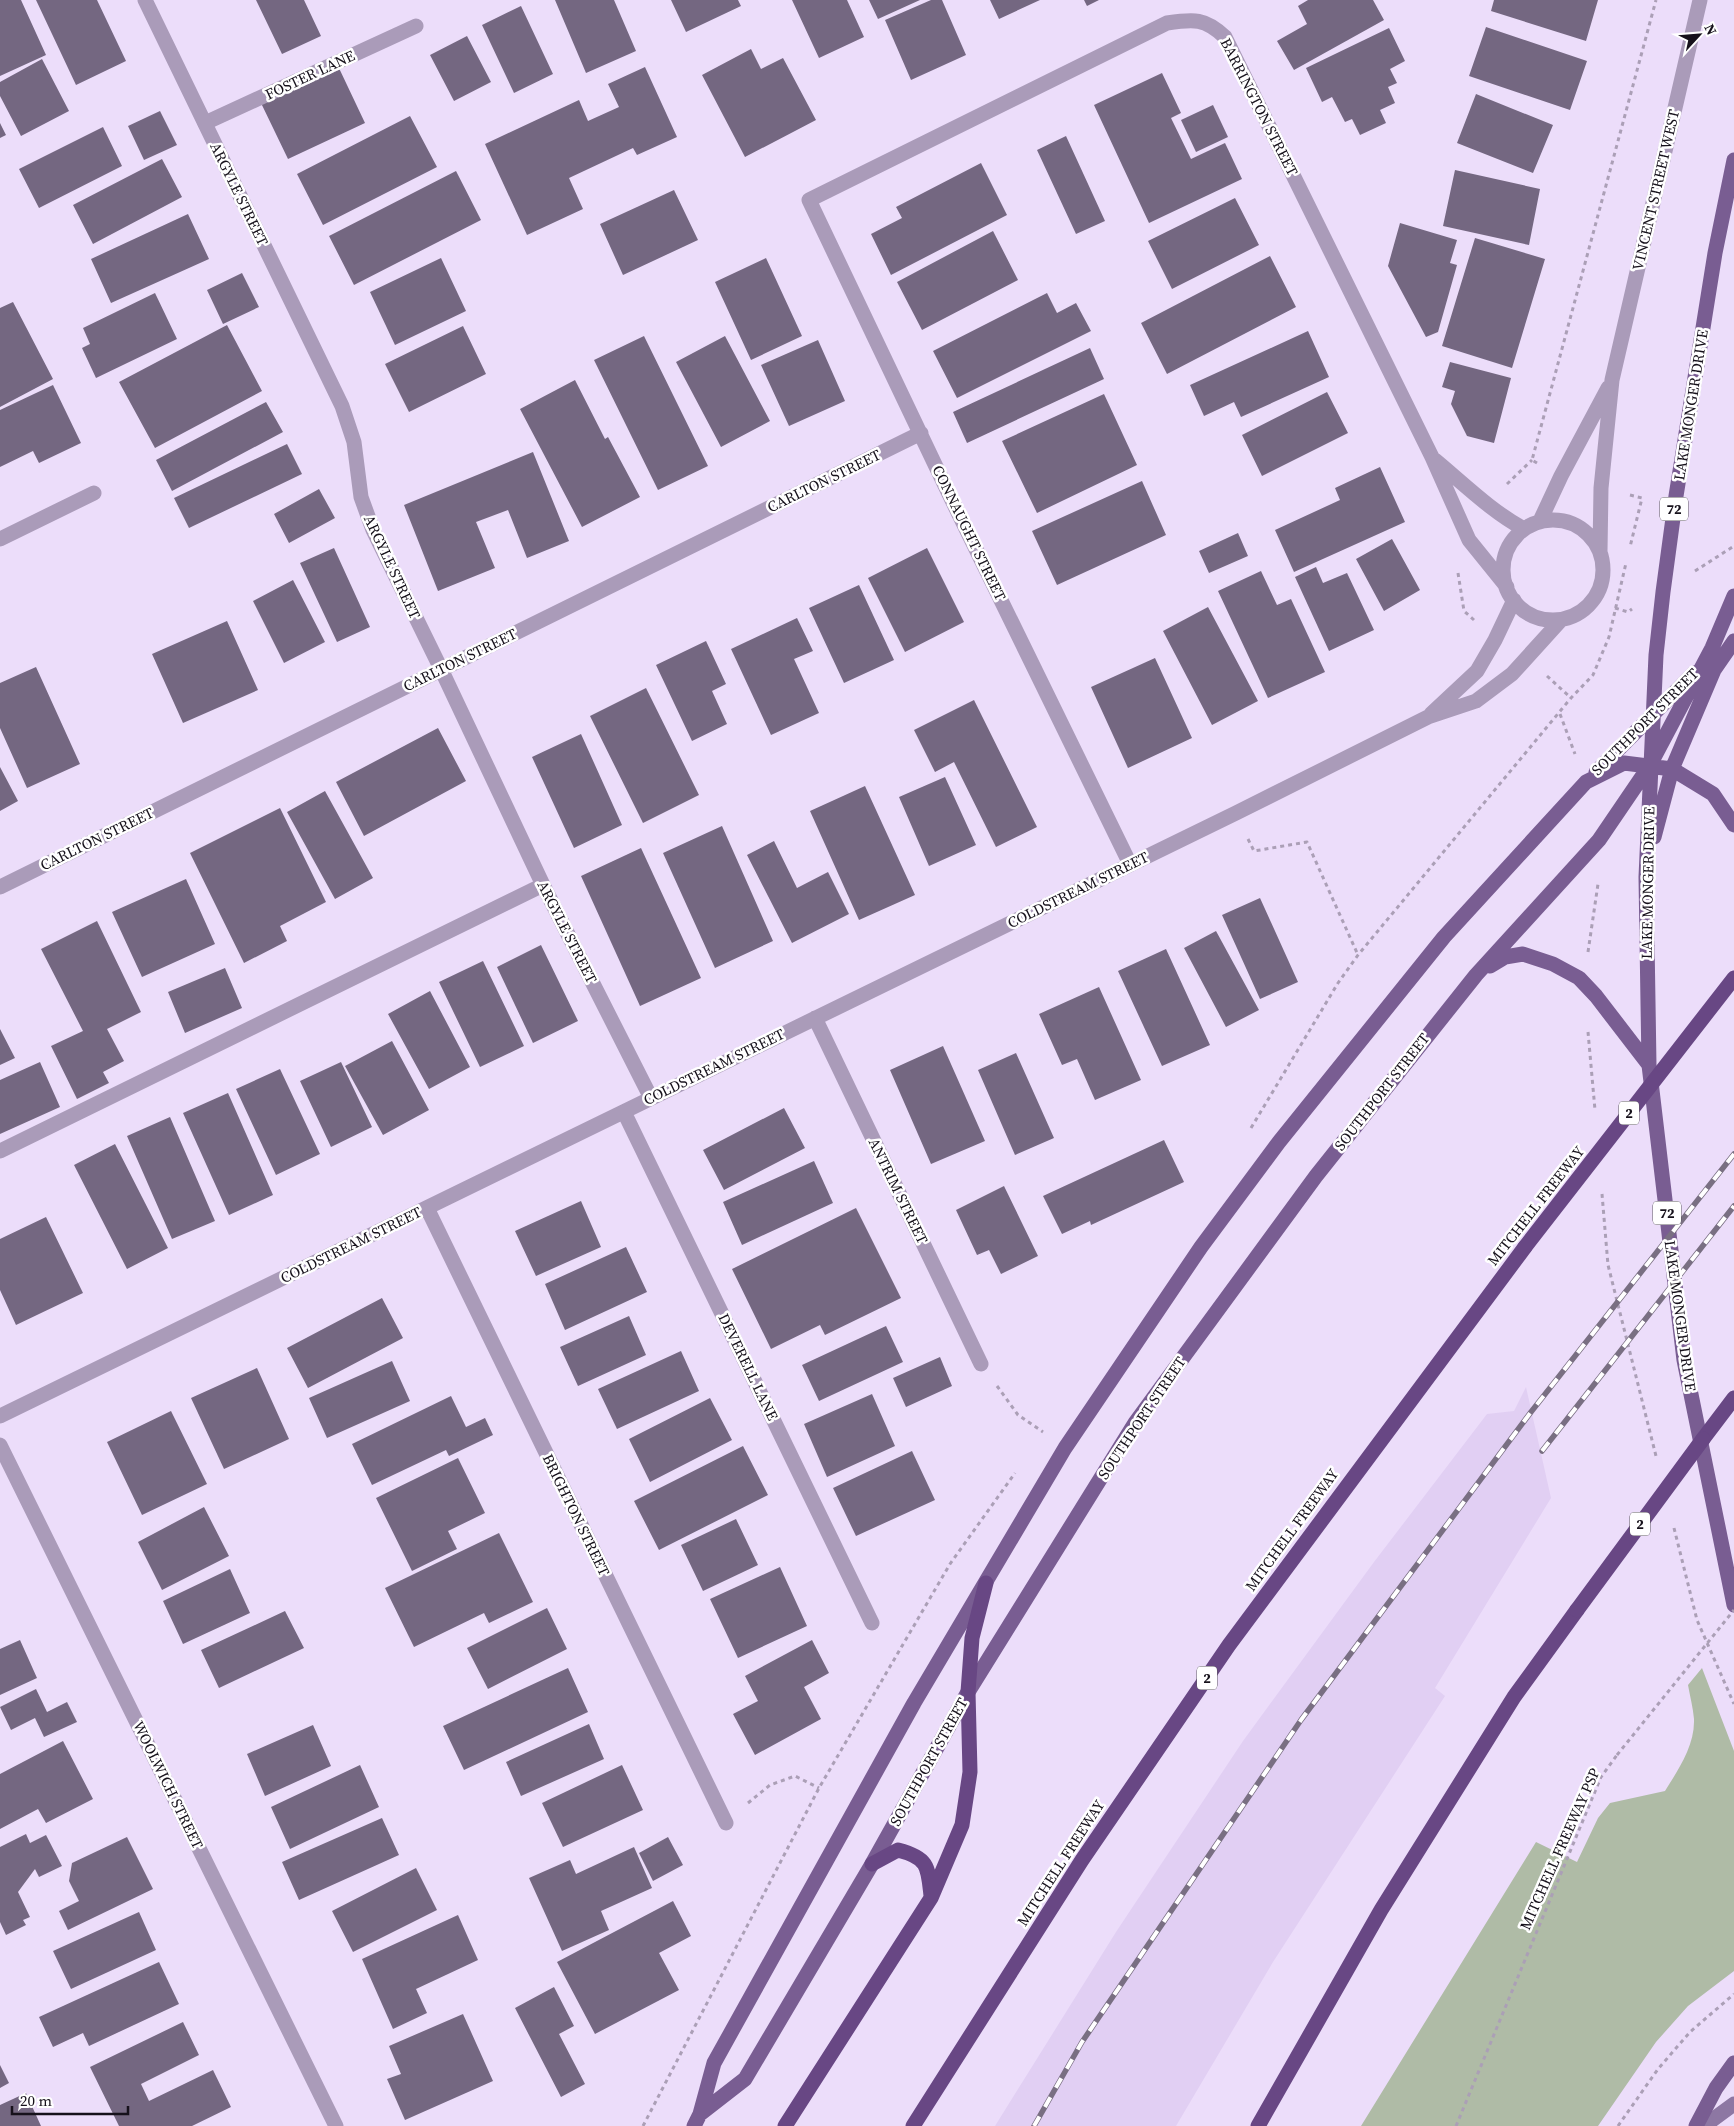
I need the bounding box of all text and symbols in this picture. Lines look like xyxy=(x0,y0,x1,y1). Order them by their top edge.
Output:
north arrow xyxy=(1674,10,1724,60)
text: N xyxy=(1699,20,1722,38)
street label: BARRINGTON STREET xyxy=(1216,34,1303,179)
street label: FOSTER LANE xyxy=(262,45,358,105)
street label: VINCENT STREET WEST xyxy=(1627,107,1684,272)
street label: ARGYLE STREET xyxy=(205,138,274,249)
street label: LAKE MONGER DRIVE xyxy=(1668,328,1713,482)
street label: CARLTON STREET xyxy=(763,444,884,517)
street label: CONNAUGHT STREET xyxy=(928,462,1011,604)
road number: 72 xyxy=(1660,498,1688,520)
street label: ARGYLE STREET xyxy=(359,511,426,622)
street label: CARLTON STREET xyxy=(399,623,520,696)
street label: SOUTHPORT STREET xyxy=(1586,663,1703,780)
street label: CARLTON STREET xyxy=(36,802,157,875)
street label: LAKE MONGER DRIVE xyxy=(1636,807,1659,959)
street label: COLDSTREAM STREET xyxy=(1004,846,1152,933)
street label: ARGYLE STREET xyxy=(532,877,602,987)
street label: COLDSTREAM STREET xyxy=(640,1023,788,1110)
street label: SOUTHPORT STREET xyxy=(1329,1029,1434,1155)
road number: 2 xyxy=(1619,1102,1639,1124)
street label: ANTRIM STREET xyxy=(864,1134,933,1247)
street label: MITCHELL FREEWAY xyxy=(1482,1141,1589,1270)
street label: COLDSTREAM STREET xyxy=(277,1201,425,1288)
road number: 72 xyxy=(1653,1202,1681,1224)
street label: LAKE MONGER DRIVE xyxy=(1659,1239,1702,1393)
street label: DEVERELL LANE xyxy=(713,1310,783,1424)
street label: SOUTHPORT STREET xyxy=(1093,1352,1190,1483)
street label: BRIGHTON STREET xyxy=(538,1450,615,1579)
street label: MITCHELL FREEWAY xyxy=(1240,1464,1343,1595)
road number: 2 xyxy=(1630,1512,1650,1536)
road number: 2 xyxy=(1197,1666,1217,1690)
street label: SOUTHPORT STREET xyxy=(885,1694,973,1830)
street label: WOOLWICH STREET xyxy=(128,1717,209,1852)
street label: MITCHELL FREEWAY PSP xyxy=(1514,1764,1605,1933)
street label: MITCHELL FREEWAY xyxy=(1012,1795,1110,1930)
scale bar xyxy=(12,2084,129,2116)
text: 20 m xyxy=(20,2090,52,2111)

